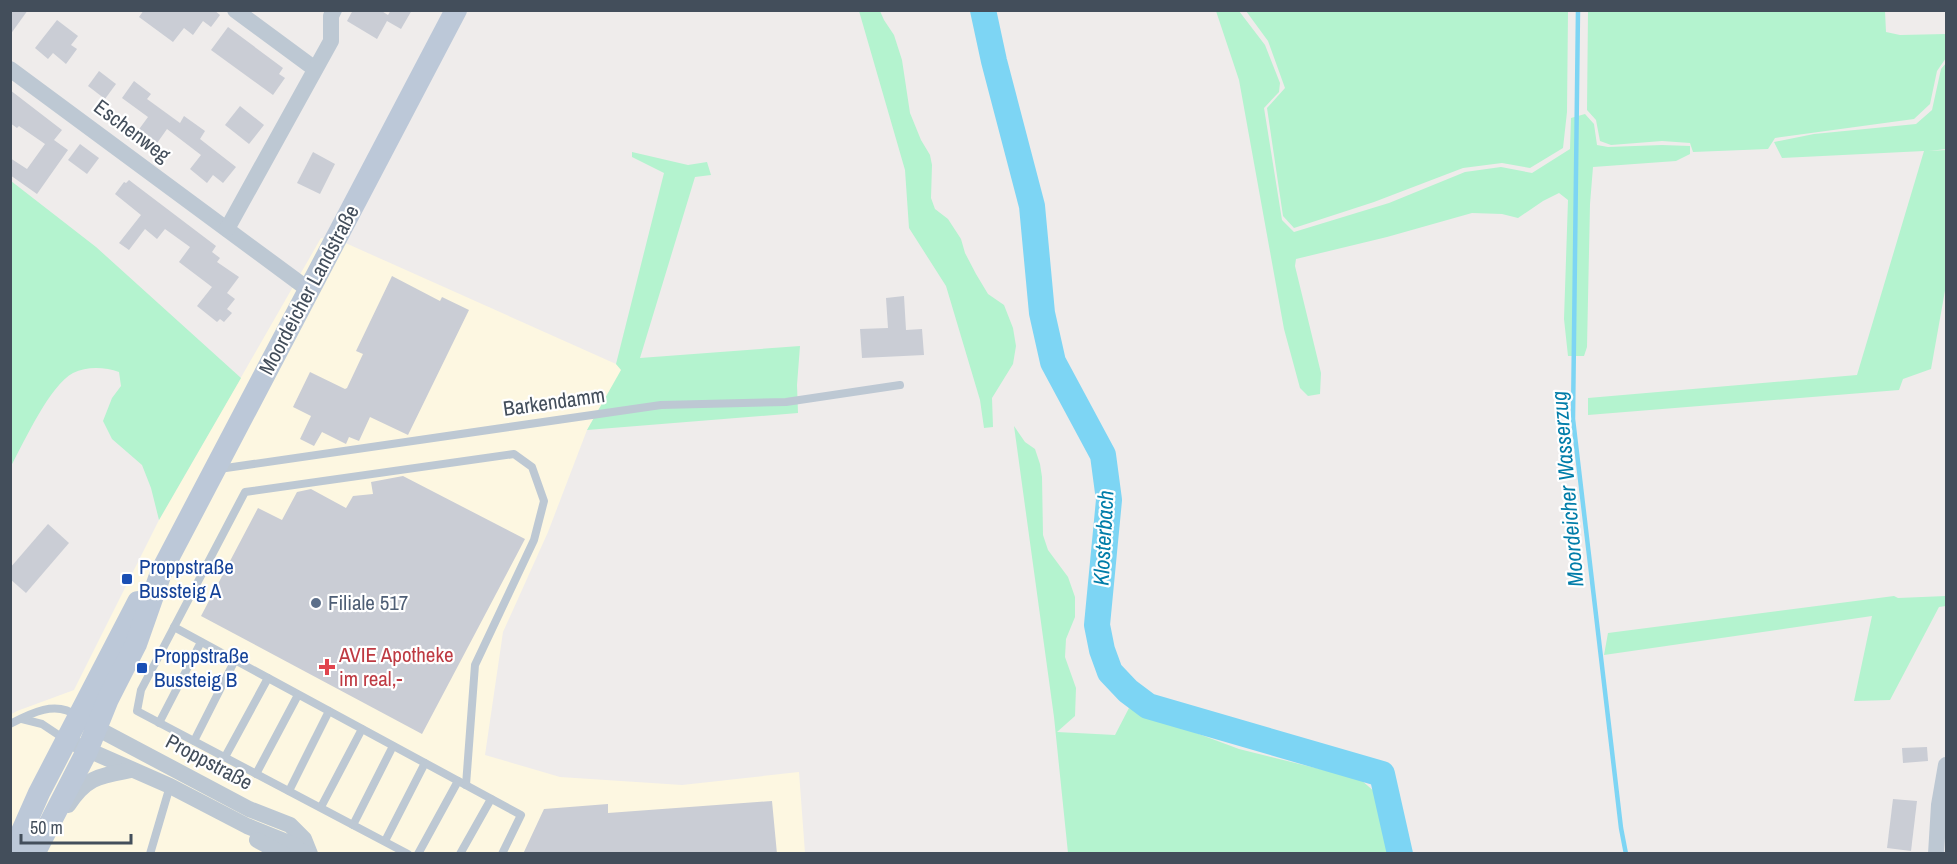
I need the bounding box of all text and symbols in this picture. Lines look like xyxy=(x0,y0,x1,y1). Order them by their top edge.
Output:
street label: Eschenweg xyxy=(88,92,177,169)
street label: Moordeicher Landstraße xyxy=(251,200,366,380)
street label: Barkendamm xyxy=(501,380,607,423)
water label: Moordeicher Wasserzug xyxy=(1544,390,1590,588)
water label: Klosterbach xyxy=(1086,490,1120,586)
place label: Proppstraße Bussteig A xyxy=(139,552,234,605)
marker: Proppstraße Bussteig A xyxy=(120,572,134,586)
place label: Filiale 517 xyxy=(328,588,408,617)
marker: Filiale 517 xyxy=(309,596,323,610)
place label: AVIE Apotheke im real,- xyxy=(338,640,454,693)
place label: Proppstraße Bussteig B xyxy=(154,641,249,694)
marker: AVIE Apotheke im real,- xyxy=(320,660,334,674)
marker: Proppstraße Bussteig B xyxy=(135,661,149,675)
street label: Proppstraße xyxy=(161,727,258,797)
scale bar xyxy=(21,807,130,845)
text: 50 m xyxy=(30,815,63,840)

